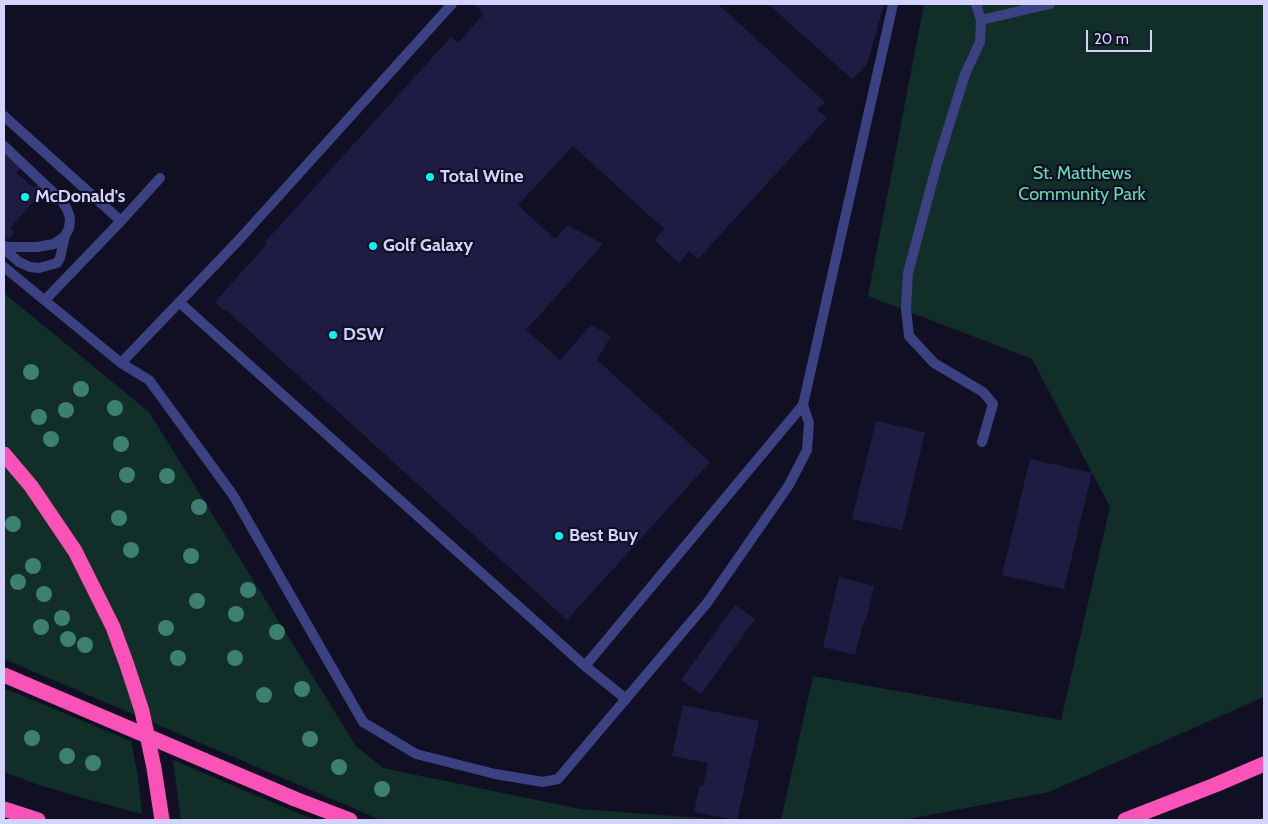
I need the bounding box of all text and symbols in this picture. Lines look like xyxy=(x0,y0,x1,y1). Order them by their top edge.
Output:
scale bar xyxy=(1088,20,1154,52)
text: 20 m xyxy=(1094,30,1129,48)
park label: St. Matthews Community Park xyxy=(1018,163,1146,205)
place label: Total Wine xyxy=(440,166,524,188)
marker: Total Wine xyxy=(424,171,436,183)
place label: McDonald's xyxy=(35,186,125,208)
marker: McDonald's xyxy=(19,191,31,203)
place label: Golf Galaxy xyxy=(383,235,473,257)
marker: Golf Galaxy xyxy=(367,240,379,252)
place label: DSW xyxy=(343,324,384,346)
marker: DSW xyxy=(327,329,339,341)
place label: Best Buy xyxy=(569,525,638,547)
marker: Best Buy xyxy=(553,530,565,542)

